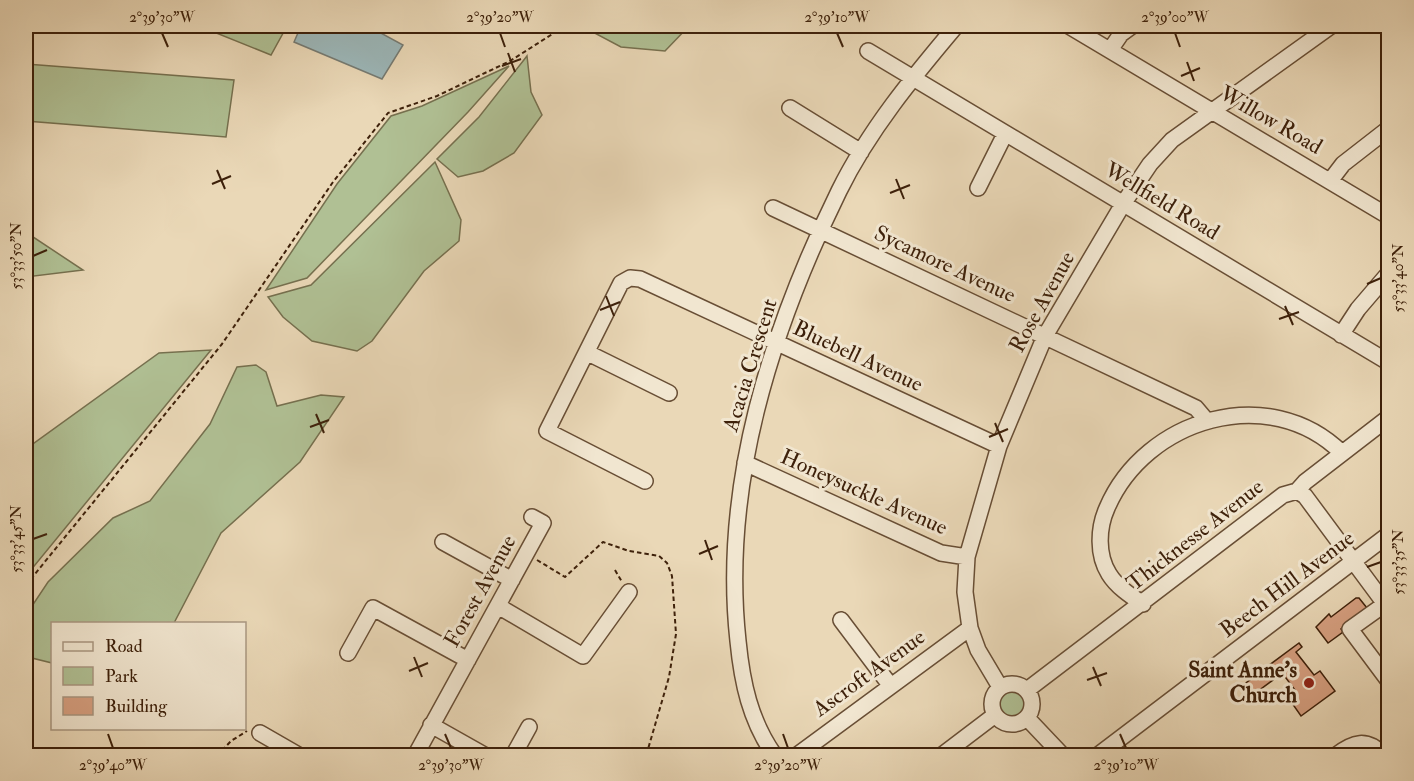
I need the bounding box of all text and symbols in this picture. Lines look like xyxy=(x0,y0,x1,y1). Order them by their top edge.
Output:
text: 2°39'30"W xyxy=(129,8,195,27)
text: 2°39'20"W xyxy=(466,8,534,27)
text: 2°39'10"W xyxy=(805,8,870,27)
text: 2°39'00"W xyxy=(1141,8,1209,27)
street label: Willow Road xyxy=(1214,79,1328,161)
street label: Wellfield Road xyxy=(1099,155,1225,246)
street label: Sycamore Avenue xyxy=(870,219,1020,309)
text: 53°33'50"N xyxy=(7,222,26,290)
text: 53°33'40"N xyxy=(1389,243,1408,312)
street label: Rose Avenue xyxy=(1003,247,1081,357)
street label: Acacia Crescent xyxy=(716,295,783,436)
street label: Bluebell Avenue xyxy=(789,314,927,398)
street label: Honeysuckle Avenue xyxy=(776,443,952,541)
street label: Thicknesse Avenue xyxy=(1121,473,1269,597)
text: 53°33'45"N xyxy=(7,505,26,573)
street label: Beech Hill Avenue xyxy=(1214,524,1360,644)
text: 53°33'35"N xyxy=(1389,529,1408,595)
street label: Forest Avenue xyxy=(438,530,522,652)
legend xyxy=(51,622,246,730)
street label: Ascroft Avenue xyxy=(807,623,931,724)
text: Road xyxy=(105,635,143,658)
place label: Saint Anne's Church xyxy=(1188,656,1297,709)
text: Park xyxy=(105,665,138,688)
marker: Saint Anne's Church xyxy=(1302,676,1316,690)
text: Building xyxy=(105,695,168,718)
text: 2°39'40"W xyxy=(79,756,148,775)
text: 2°39'30"W xyxy=(418,756,484,775)
text: 2°39'20"W xyxy=(754,756,822,775)
text: 2°39'10"W xyxy=(1094,756,1159,775)

